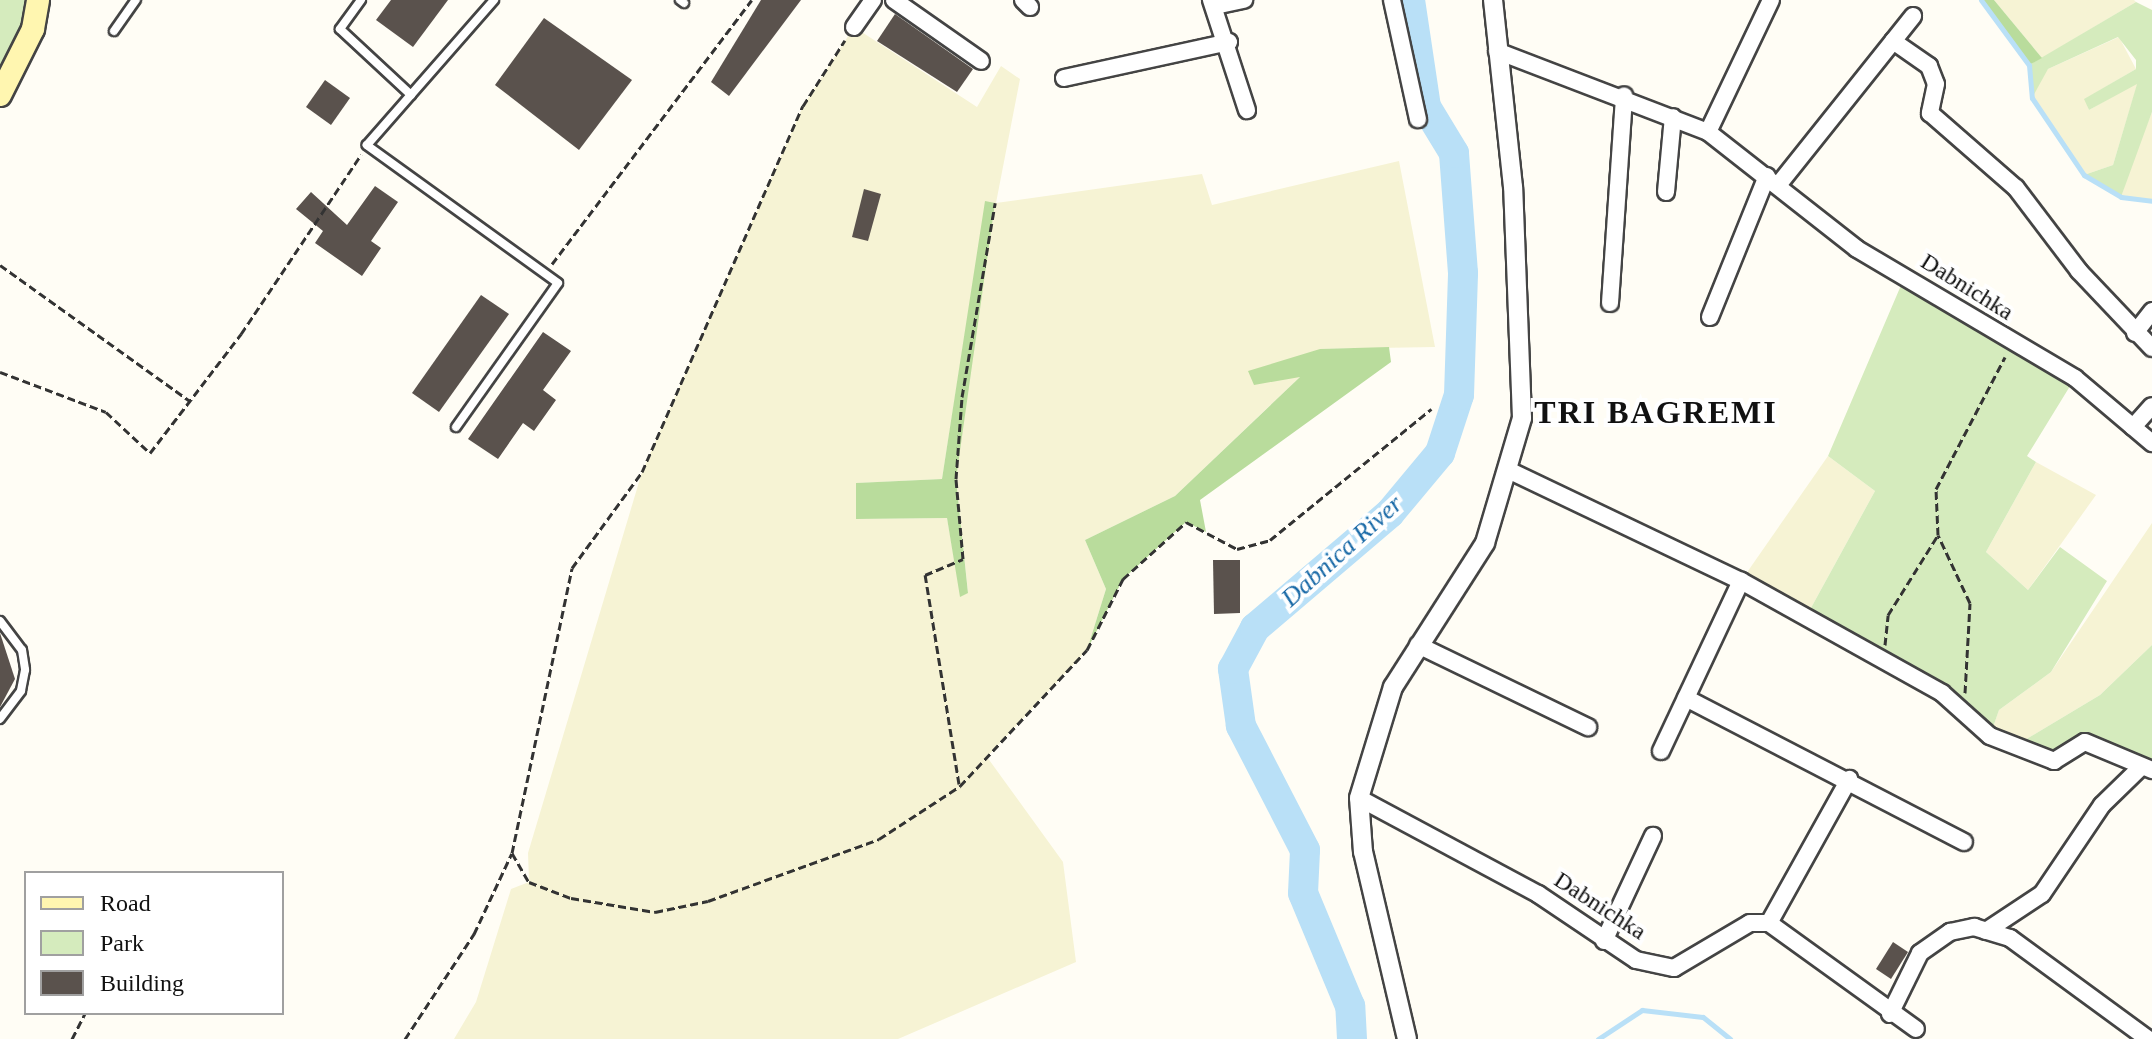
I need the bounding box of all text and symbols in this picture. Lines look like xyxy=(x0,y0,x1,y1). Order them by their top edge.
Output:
street label: Dabnichka xyxy=(1915,247,2019,327)
district label: TRI BAGREMI xyxy=(1534,393,1778,431)
water label: Dabnica River xyxy=(1275,488,1409,614)
street label: Dabnichka xyxy=(1549,866,1651,946)
legend xyxy=(24,871,284,1015)
text: Road xyxy=(100,890,151,916)
text: Park xyxy=(100,930,144,956)
text: Building xyxy=(100,970,184,996)

